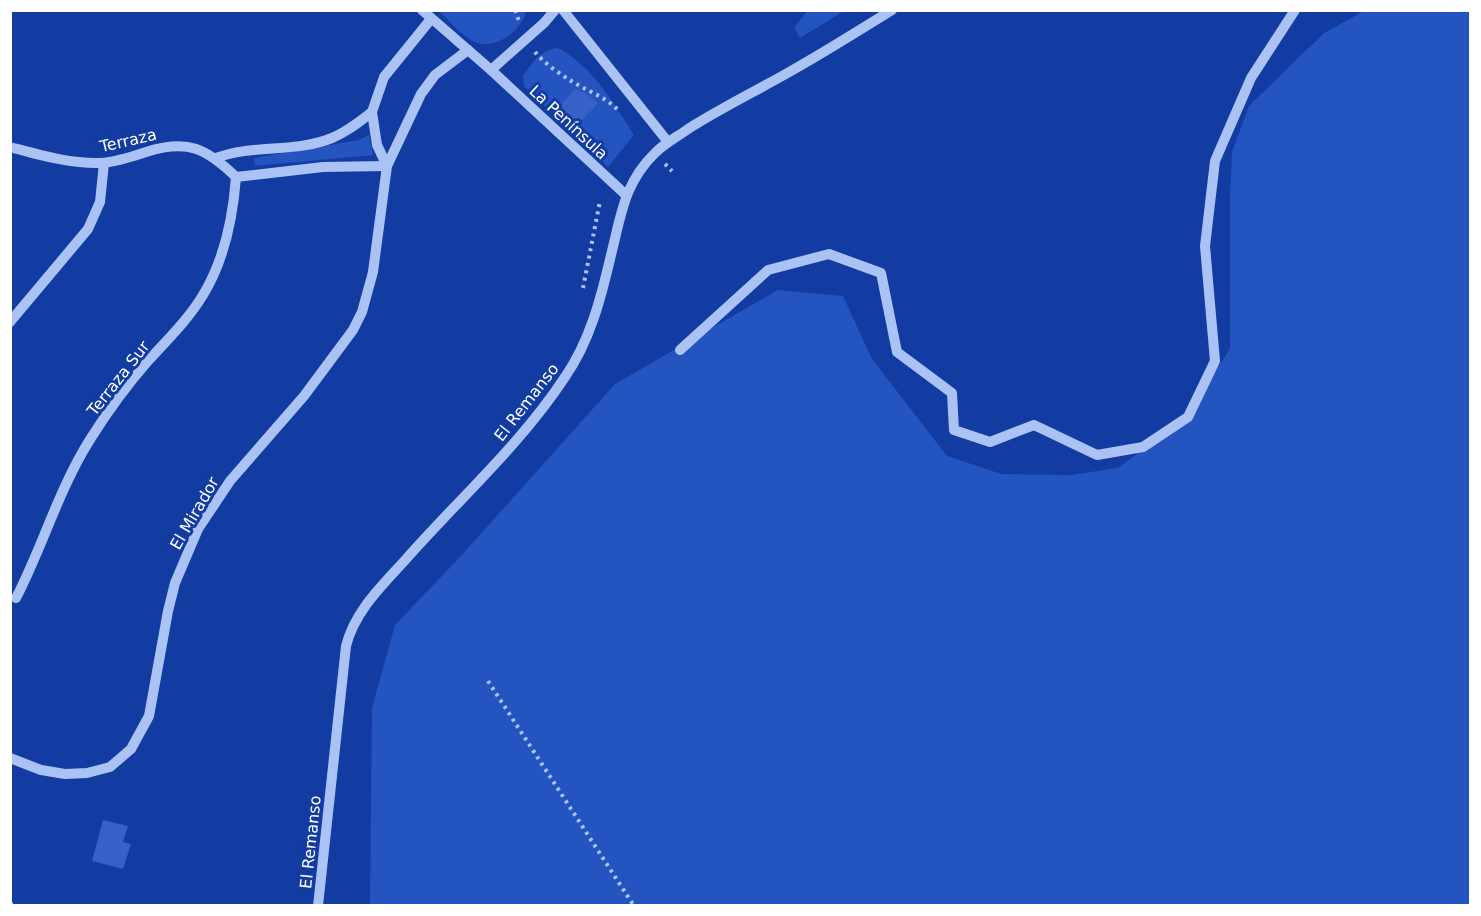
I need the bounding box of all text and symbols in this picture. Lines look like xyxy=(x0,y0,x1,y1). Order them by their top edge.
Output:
street label: La Península xyxy=(526,81,612,163)
street label: Terraza xyxy=(97,125,158,156)
street label: Terraza Sur xyxy=(83,337,154,420)
street label: El Remanso xyxy=(490,360,563,445)
street label: El Mirador xyxy=(166,473,223,553)
street label: El Remanso xyxy=(296,795,325,890)

